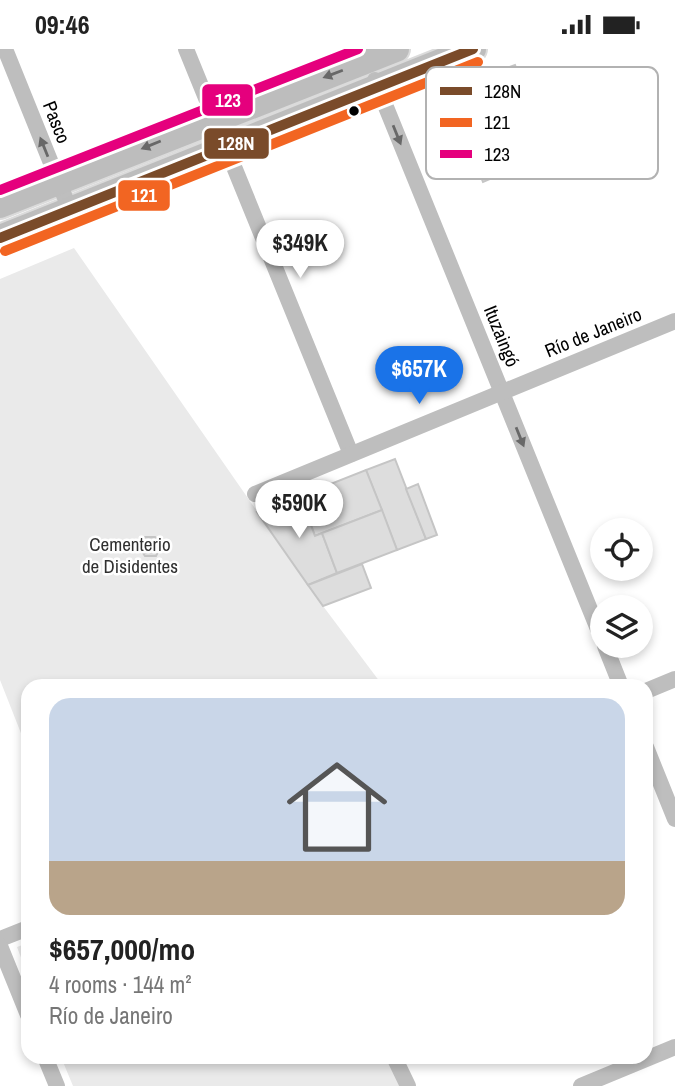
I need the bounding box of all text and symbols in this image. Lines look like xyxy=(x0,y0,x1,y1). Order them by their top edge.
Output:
text: 09:46 xyxy=(35,7,90,42)
legend xyxy=(426,67,658,179)
one-way arrow xyxy=(322,68,343,79)
text: 128N xyxy=(484,78,521,104)
line badge: 123 xyxy=(201,83,254,117)
text: 123 xyxy=(215,87,241,113)
street label: Pasco xyxy=(37,97,77,147)
unlabelled marker xyxy=(347,104,361,118)
text: 121 xyxy=(484,109,510,135)
one-way arrow xyxy=(392,125,403,146)
line badge: 128N xyxy=(203,127,270,160)
text: 128N xyxy=(217,130,255,156)
one-way arrow xyxy=(39,136,50,157)
one-way arrow xyxy=(141,140,162,151)
text: 123 xyxy=(484,141,510,167)
line badge: 121 xyxy=(117,179,171,212)
text: 121 xyxy=(131,182,157,208)
pin: $349K xyxy=(251,221,349,280)
text: $349K xyxy=(272,227,328,258)
street label: Ituzaingó xyxy=(478,301,526,371)
street label: Río de Janeiro xyxy=(541,301,645,363)
pin: $657K xyxy=(370,347,468,406)
text: $657K xyxy=(391,353,447,384)
one-way arrow xyxy=(515,426,526,447)
pin: $590K xyxy=(250,481,348,540)
text: $590K xyxy=(271,487,327,518)
map controls xyxy=(590,518,653,658)
button: locate xyxy=(590,518,653,581)
park label: Cementerio de Disidentes xyxy=(82,531,178,579)
button: layers xyxy=(590,595,653,658)
icon: home xyxy=(274,744,400,870)
text: $657,000/mo xyxy=(49,929,195,969)
text: 4 rooms · 144 m² xyxy=(49,969,192,1000)
text: Río de Janeiro xyxy=(49,1000,173,1031)

